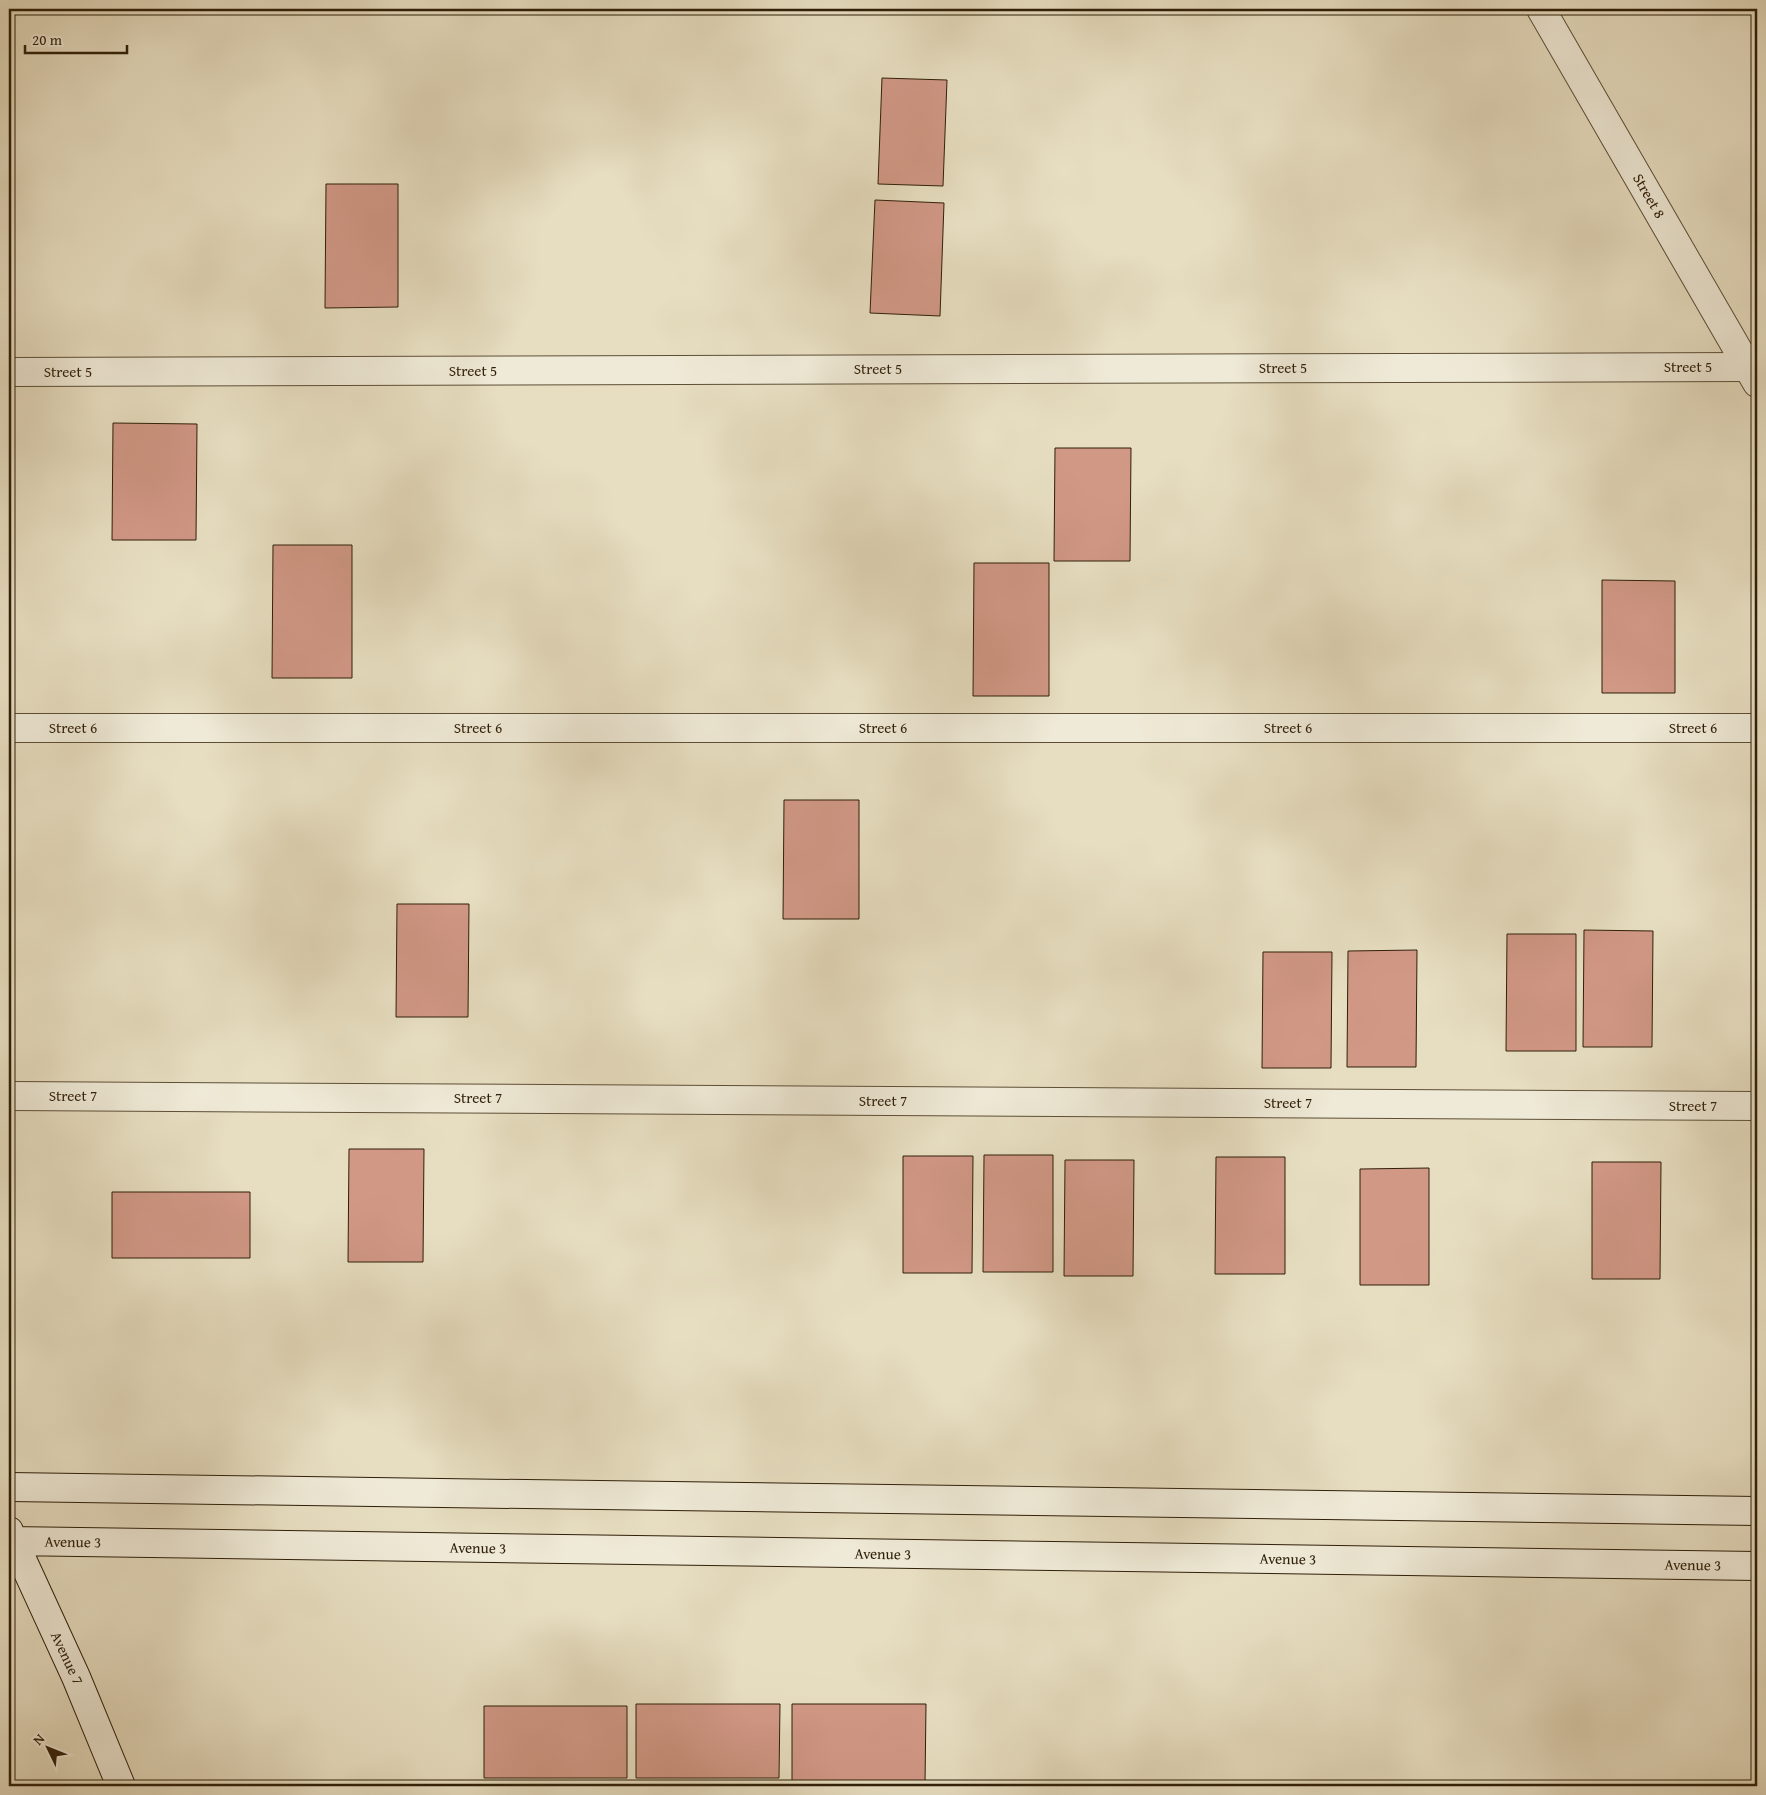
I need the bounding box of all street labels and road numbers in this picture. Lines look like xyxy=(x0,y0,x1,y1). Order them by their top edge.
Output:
street label: Street 8 xyxy=(1628,170,1671,222)
street label: Street 5 xyxy=(1664,356,1712,377)
street label: Street 5 xyxy=(1259,357,1307,378)
street label: Street 5 xyxy=(854,358,902,379)
street label: Street 5 xyxy=(449,360,497,381)
street label: Street 5 xyxy=(44,361,92,382)
street label: Street 6 xyxy=(49,717,97,738)
street label: Street 6 xyxy=(454,717,502,738)
street label: Street 6 xyxy=(859,717,907,738)
street label: Street 6 xyxy=(1264,717,1312,738)
street label: Street 6 xyxy=(1669,717,1717,738)
street label: Street 7 xyxy=(49,1085,97,1106)
street label: Street 7 xyxy=(454,1087,502,1108)
street label: Street 7 xyxy=(859,1090,907,1111)
street label: Street 7 xyxy=(1264,1092,1312,1113)
street label: Street 7 xyxy=(1669,1095,1717,1116)
street label: Avenue 3 xyxy=(45,1531,102,1552)
street label: Avenue 3 xyxy=(450,1537,507,1558)
street label: Avenue 3 xyxy=(855,1543,912,1564)
street label: Avenue 3 xyxy=(1260,1548,1317,1569)
street label: Avenue 3 xyxy=(1665,1554,1722,1575)
street label: Avenue 7 xyxy=(46,1628,89,1688)

